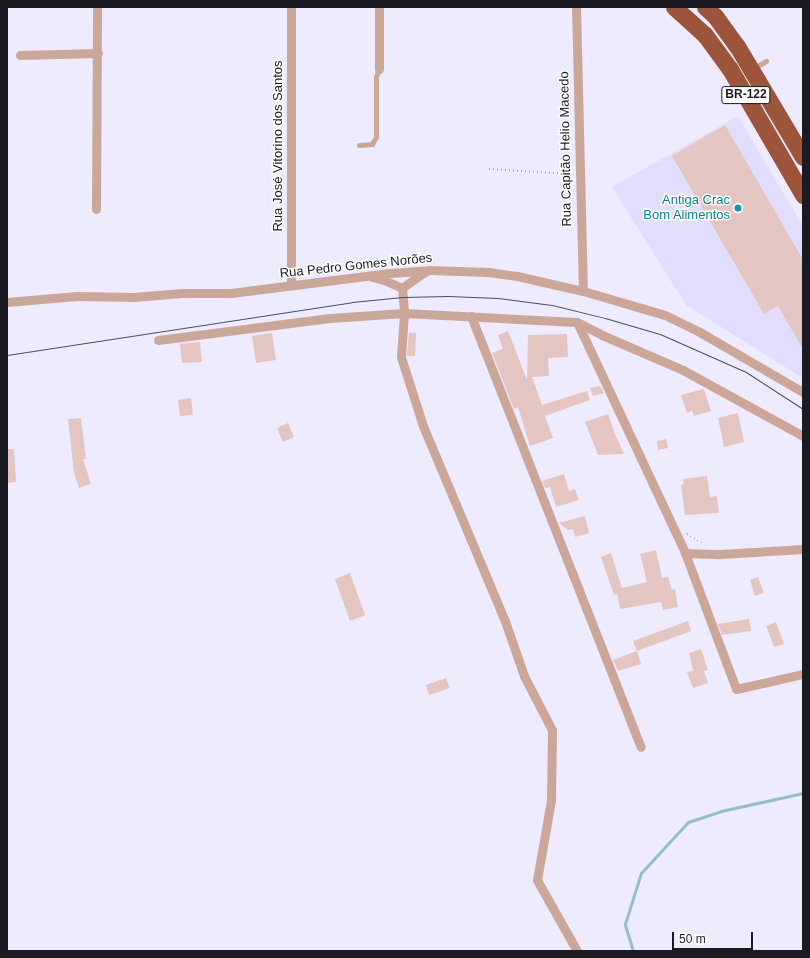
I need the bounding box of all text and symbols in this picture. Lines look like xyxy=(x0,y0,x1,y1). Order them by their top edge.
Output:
street label: Rua José Vitorino dos Santos xyxy=(270,60,286,232)
street label: Rua Capitão Helio Macedo xyxy=(557,71,575,227)
road number: BR-122 xyxy=(721,85,771,105)
place label: Antiga Crac Bom Alimentos xyxy=(643,193,730,224)
marker: Antiga Crac Bom Alimentos xyxy=(733,203,743,213)
street label: Rua Pedro Gomes Norões xyxy=(279,250,433,282)
scale bar xyxy=(674,924,755,950)
text: 50 m xyxy=(679,932,706,946)

